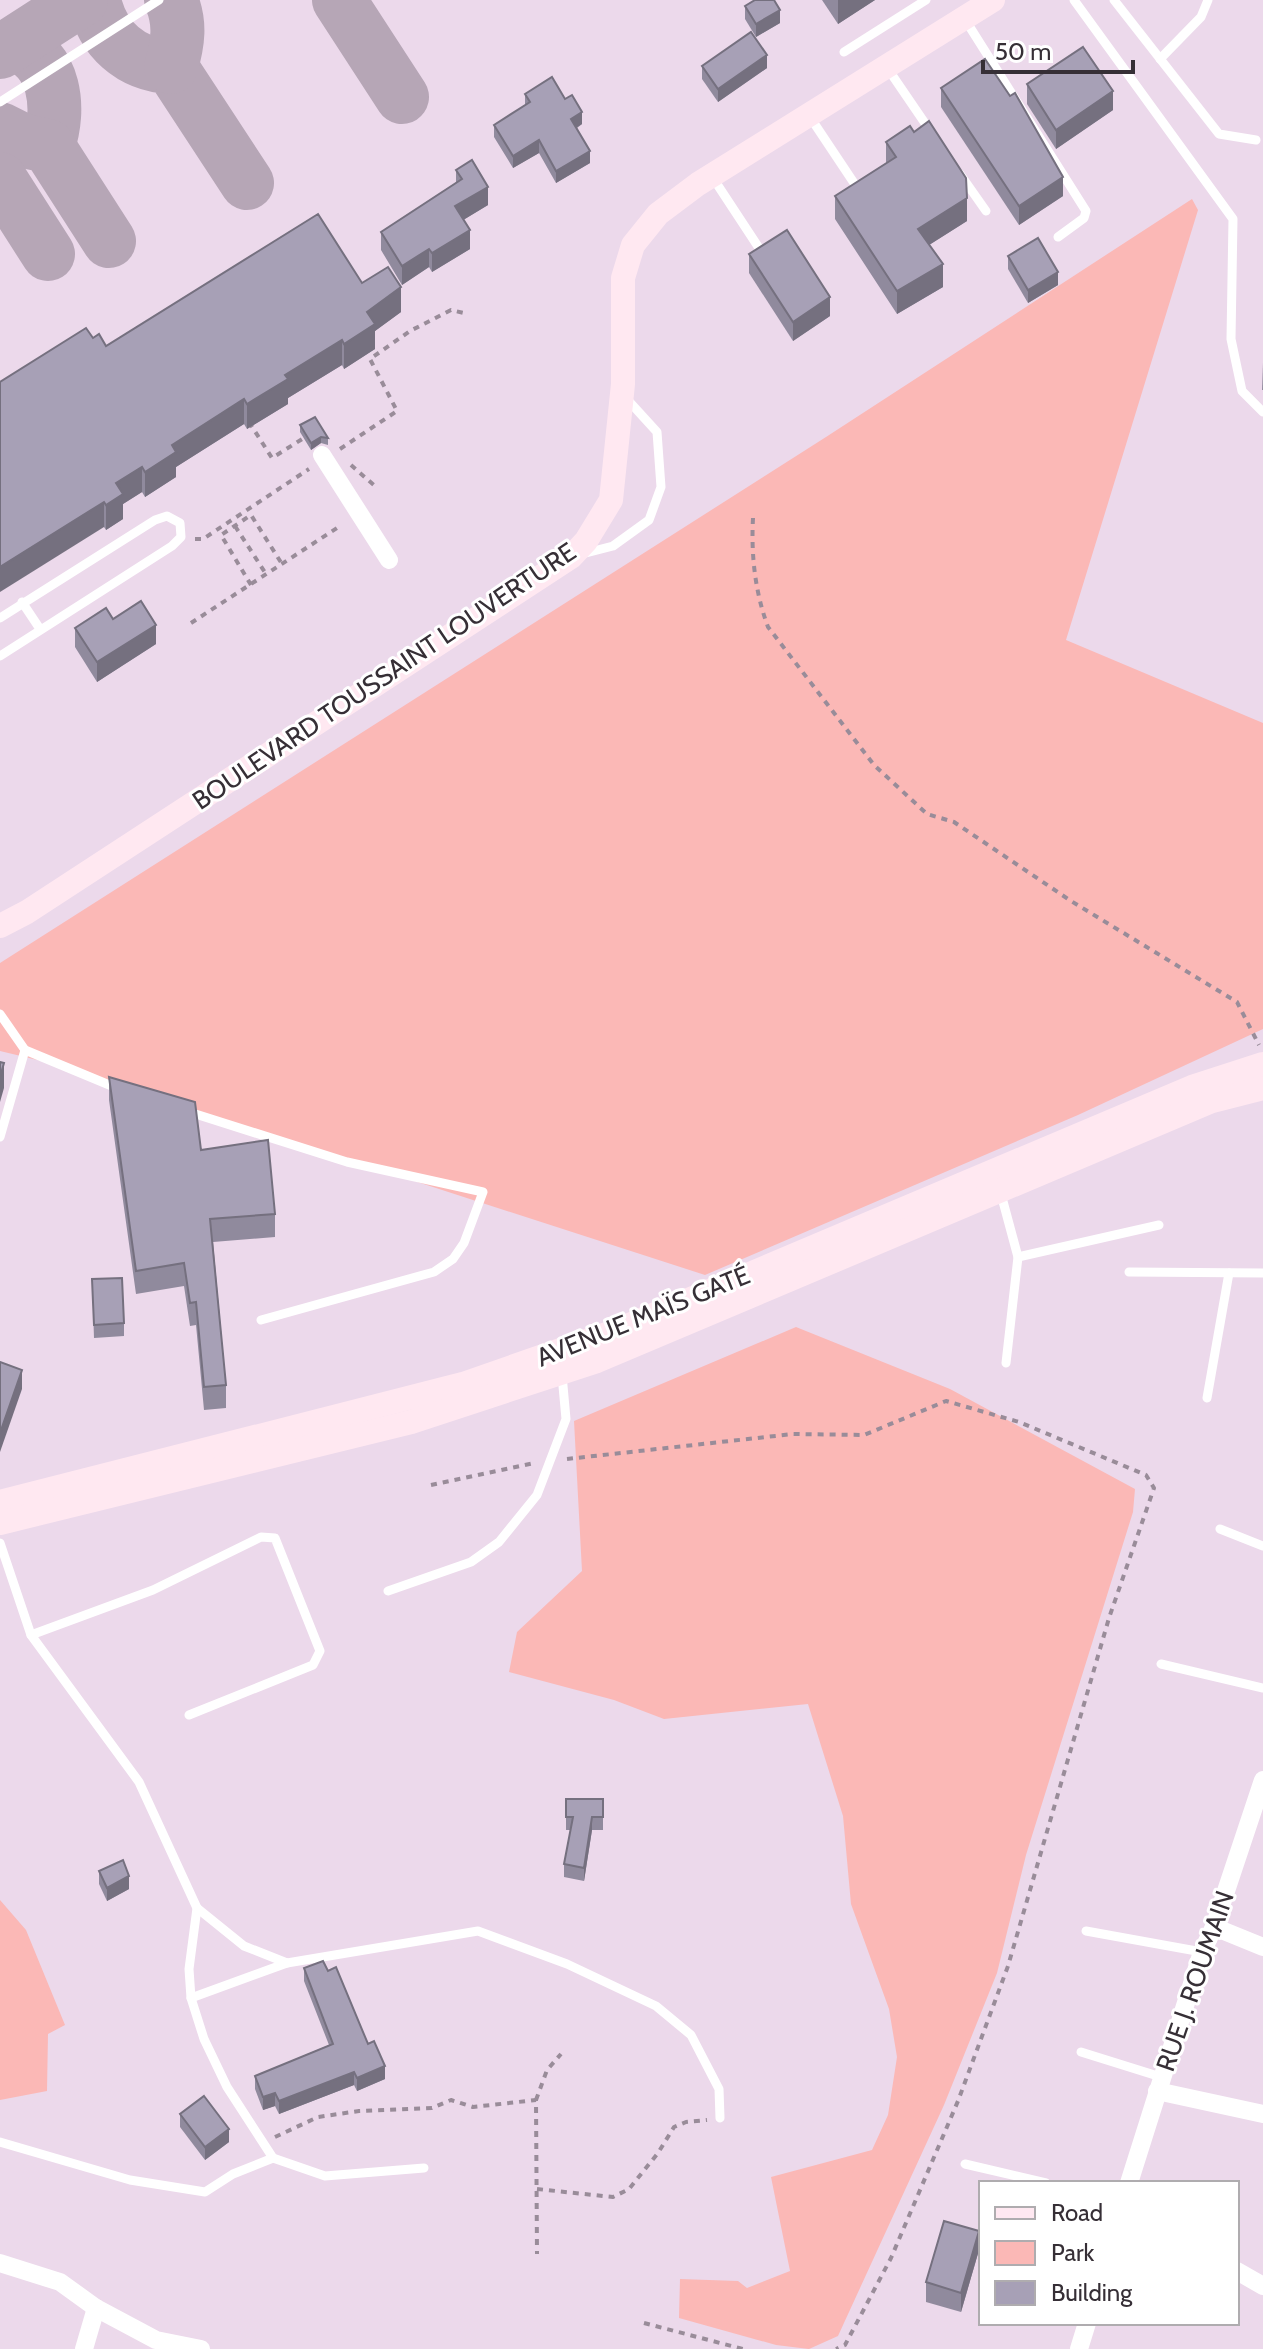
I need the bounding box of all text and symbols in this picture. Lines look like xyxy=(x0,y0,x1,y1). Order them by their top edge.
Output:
scale bar xyxy=(983,24,1133,74)
text: 50 m xyxy=(995,37,1051,66)
street label: BOULEVARD TOUSSAINT LOUVERTURE xyxy=(186,535,582,817)
street label: AVENUE MAÏS GATÉ xyxy=(532,1259,754,1373)
street label: RUE J. ROUMAIN xyxy=(1149,1886,1241,2076)
legend xyxy=(979,2181,1239,2325)
text: Road xyxy=(1051,2198,1103,2227)
text: Park xyxy=(1051,2238,1094,2267)
text: Building xyxy=(1051,2278,1133,2307)

